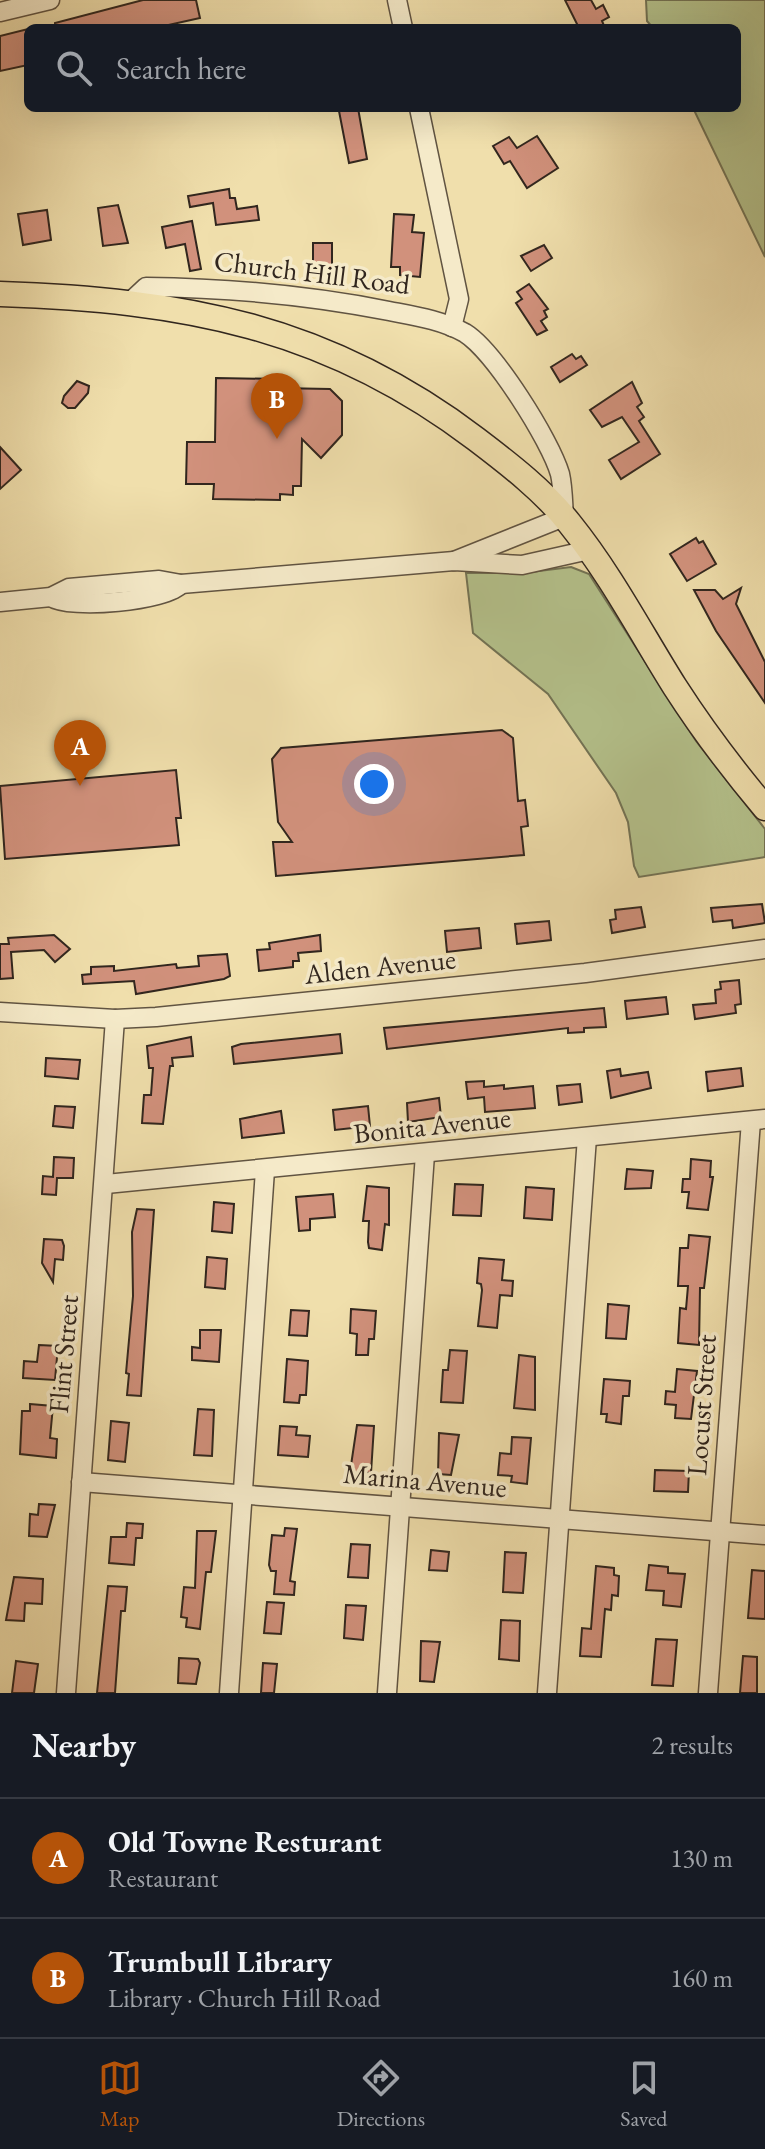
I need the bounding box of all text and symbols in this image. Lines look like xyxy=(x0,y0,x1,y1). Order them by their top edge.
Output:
search box xyxy=(24,24,741,112)
icon: search xyxy=(52,46,96,90)
text: Search here xyxy=(116,49,246,88)
street label: Church Hill Road xyxy=(212,242,413,302)
pin: B xyxy=(251,373,303,439)
pin: A xyxy=(54,720,106,786)
your location xyxy=(354,764,394,804)
street label: Alden Avenue xyxy=(302,940,458,992)
street label: Bonita Avenue xyxy=(352,1099,512,1151)
street label: Flint Street xyxy=(40,1293,86,1415)
street label: Locust Street xyxy=(678,1333,724,1477)
street label: Marina Avenue xyxy=(342,1455,508,1505)
text: Nearby xyxy=(32,1723,136,1767)
text: 2 results xyxy=(652,1728,733,1762)
text: Old Towne Resturant xyxy=(108,1822,382,1861)
text: A xyxy=(49,1841,67,1875)
text: 130 m xyxy=(670,1841,733,1875)
text: Restaurant xyxy=(108,1861,218,1895)
text: Trumbull Library xyxy=(108,1942,332,1981)
text: B xyxy=(50,1961,66,1995)
text: 160 m xyxy=(670,1961,733,1995)
text: Library · Church Hill Road xyxy=(108,1981,381,2015)
tab: Map xyxy=(98,2056,142,2133)
tab: Directions xyxy=(337,2056,425,2133)
tab: Saved xyxy=(620,2056,667,2133)

